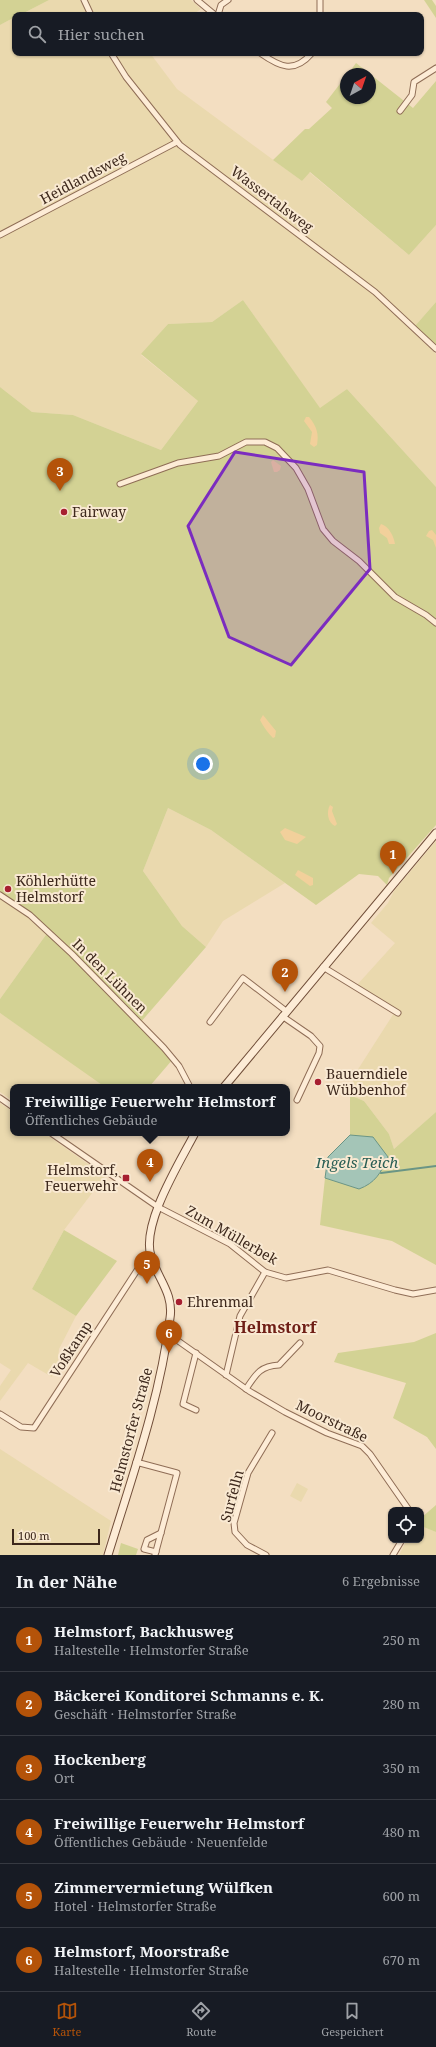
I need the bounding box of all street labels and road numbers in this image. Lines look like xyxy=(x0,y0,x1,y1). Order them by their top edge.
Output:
street label: Heidlandsweg xyxy=(36,147,130,208)
street label: Wassertalsweg xyxy=(227,161,318,236)
street label: In den Lühnen xyxy=(69,934,152,1017)
street label: Zum Müllerbek xyxy=(183,1201,282,1269)
street label: Voßkamp xyxy=(45,1317,96,1381)
street label: Helmstorfer Straße xyxy=(105,1365,156,1494)
street label: Moorstraße xyxy=(293,1395,371,1446)
street label: Surfelln xyxy=(215,1468,248,1524)

